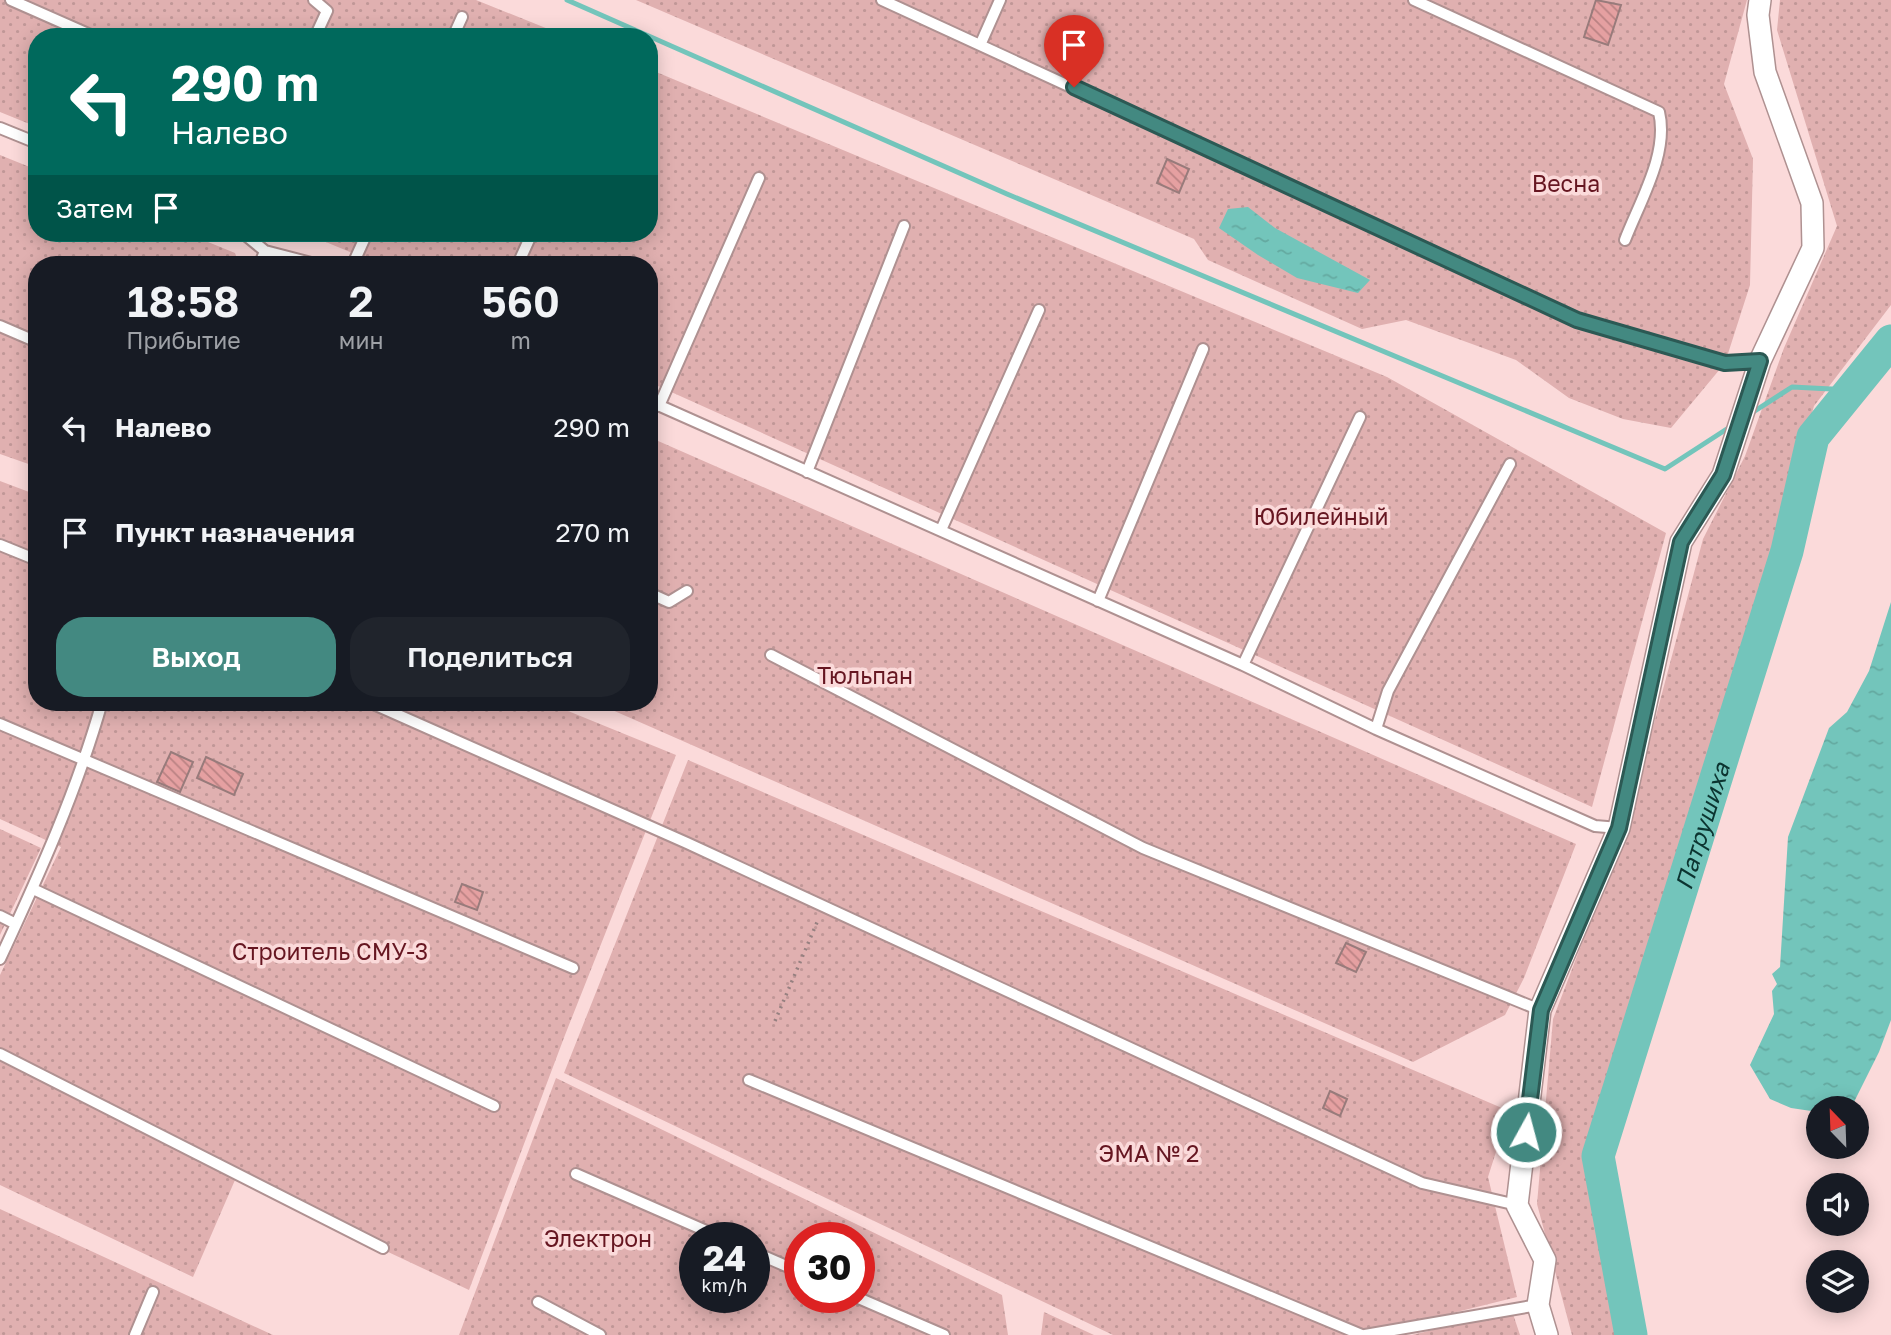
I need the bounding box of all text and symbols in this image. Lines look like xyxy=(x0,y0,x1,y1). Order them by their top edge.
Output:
pin xyxy=(1044,15,1104,87)
icon: arrive xyxy=(1055,26,1093,64)
text: 290 m xyxy=(171,53,319,112)
icon: left xyxy=(56,56,147,147)
text: Налево xyxy=(171,113,288,151)
park label: Весна xyxy=(1532,169,1600,197)
icon: arrive xyxy=(147,189,185,227)
text: Затем xyxy=(56,193,133,224)
text: 18:58 xyxy=(127,276,240,326)
text: 2 xyxy=(349,276,374,326)
text: 560 xyxy=(482,276,560,326)
text: Прибытие xyxy=(126,326,241,354)
text: мин xyxy=(339,326,383,354)
text: m xyxy=(511,326,531,354)
icon: left xyxy=(56,409,94,447)
text: Налево xyxy=(115,412,211,443)
text: 290 m xyxy=(554,412,630,443)
park label: Юбилейный xyxy=(1253,502,1389,530)
icon: arrive xyxy=(56,514,94,552)
text: Пункт назначения xyxy=(115,517,355,548)
text: 270 m xyxy=(556,517,630,548)
button: Выход xyxy=(56,617,336,697)
button: Поделиться xyxy=(350,617,630,697)
park label: Тюльпан xyxy=(817,661,913,689)
water label: Патрушиха xyxy=(1668,757,1735,893)
park label: Строитель СМУ-3 xyxy=(232,937,428,965)
position arrow xyxy=(1489,1095,1563,1169)
north arrow xyxy=(1806,1096,1869,1158)
map controls xyxy=(1806,1096,1869,1313)
park label: ЭМА № 2 xyxy=(1099,1139,1199,1167)
button: sound xyxy=(1806,1173,1869,1236)
speed limit sign: 30 xyxy=(784,1222,875,1313)
park label: Электрон xyxy=(544,1224,652,1252)
text: 24 xyxy=(703,1237,746,1279)
button: layers xyxy=(1806,1250,1869,1313)
text: km/h xyxy=(702,1274,747,1296)

